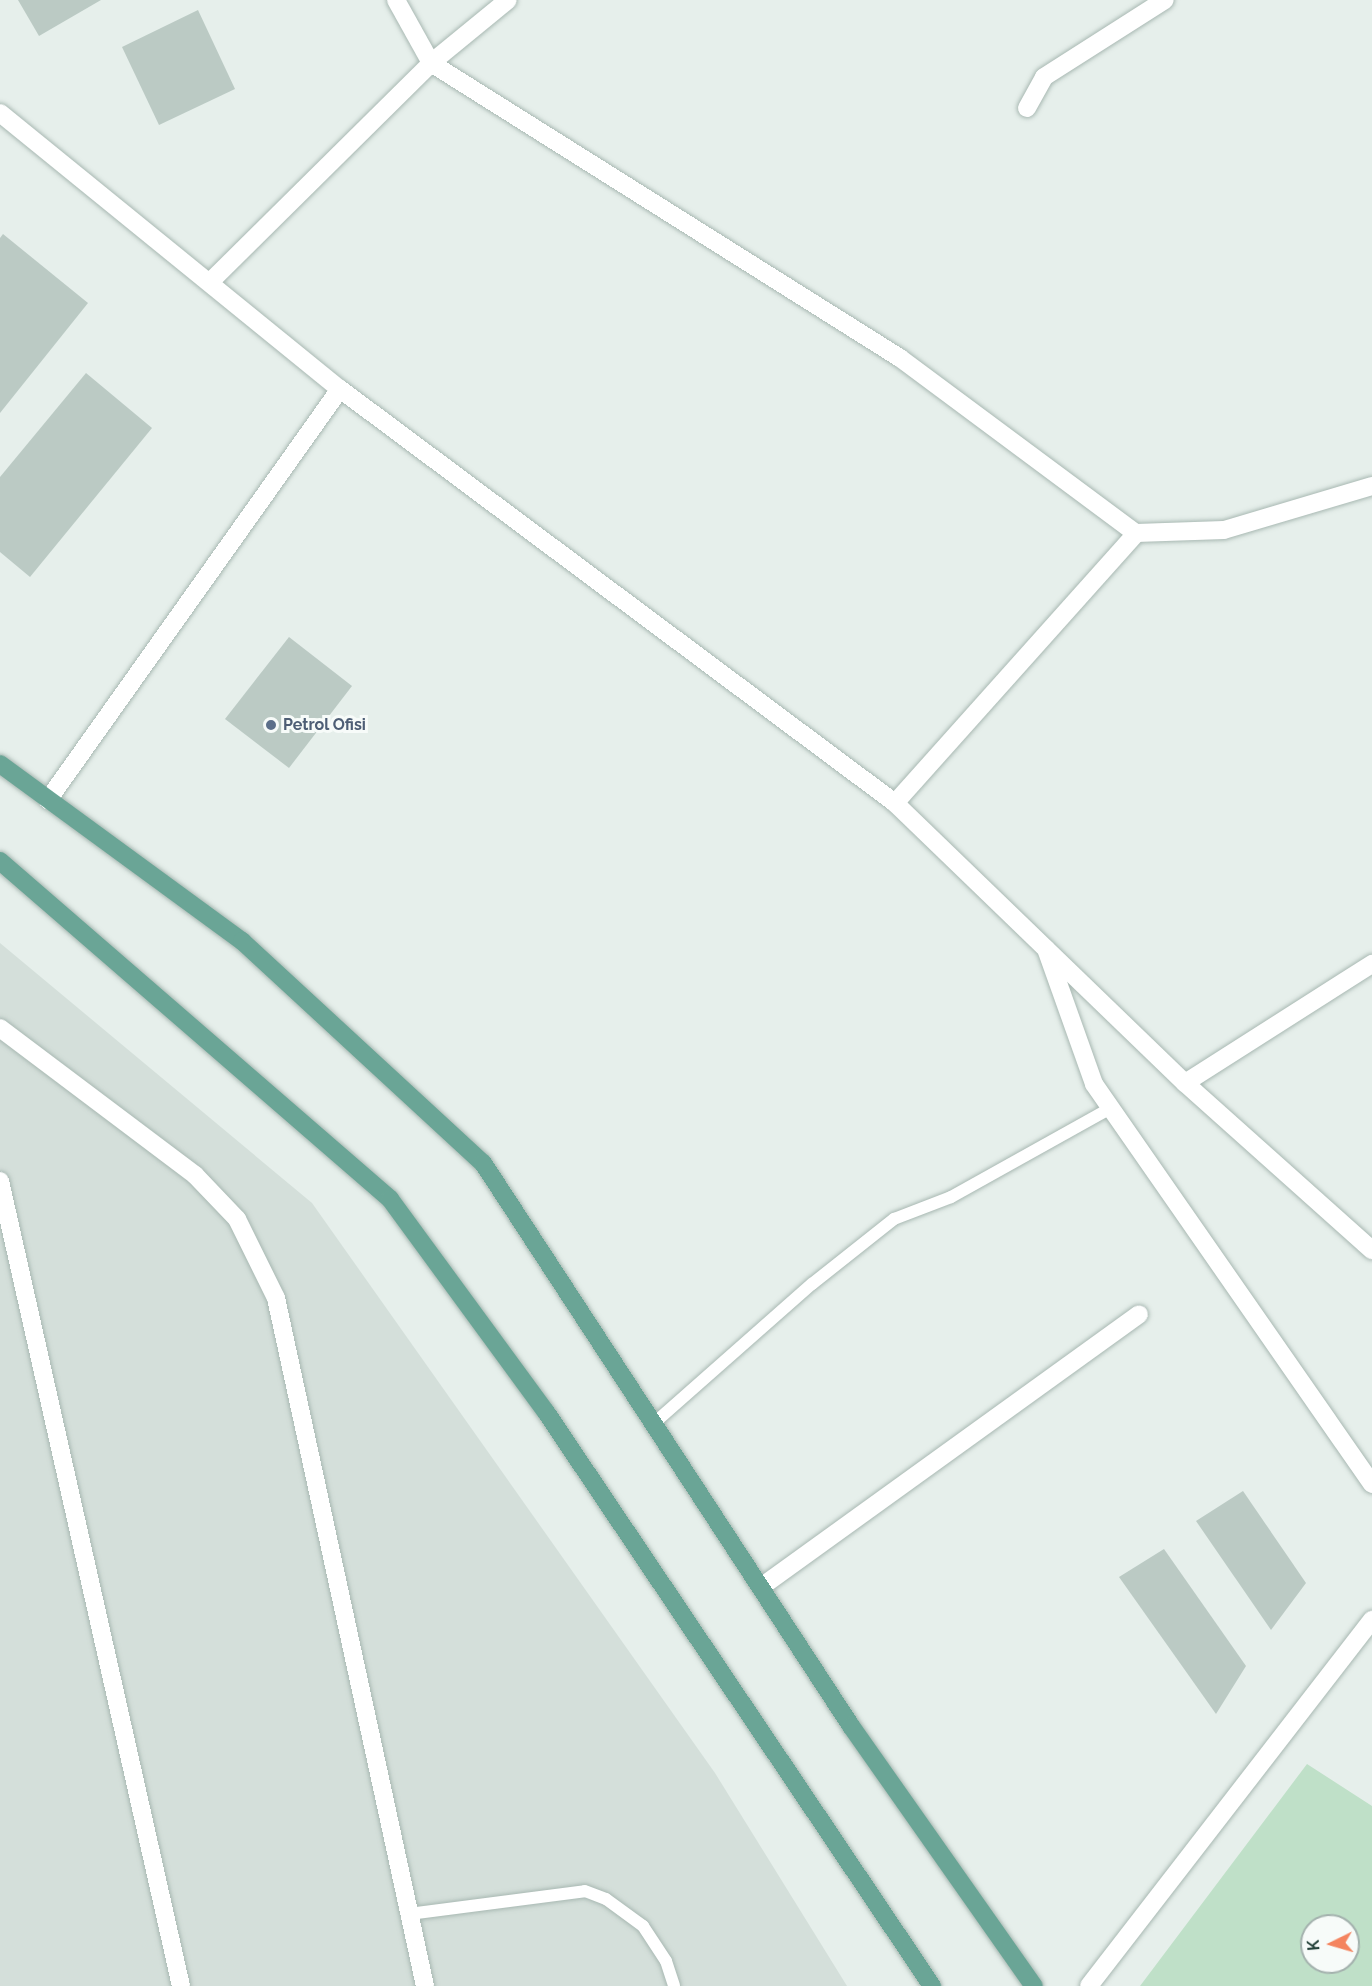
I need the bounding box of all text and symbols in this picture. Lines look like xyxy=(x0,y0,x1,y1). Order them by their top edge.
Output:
place label: Petrol Ofisi xyxy=(283,715,366,735)
marker: Petrol Ofisi xyxy=(264,718,278,732)
north arrow xyxy=(1300,1914,1360,1974)
text: K xyxy=(1304,1939,1323,1952)

